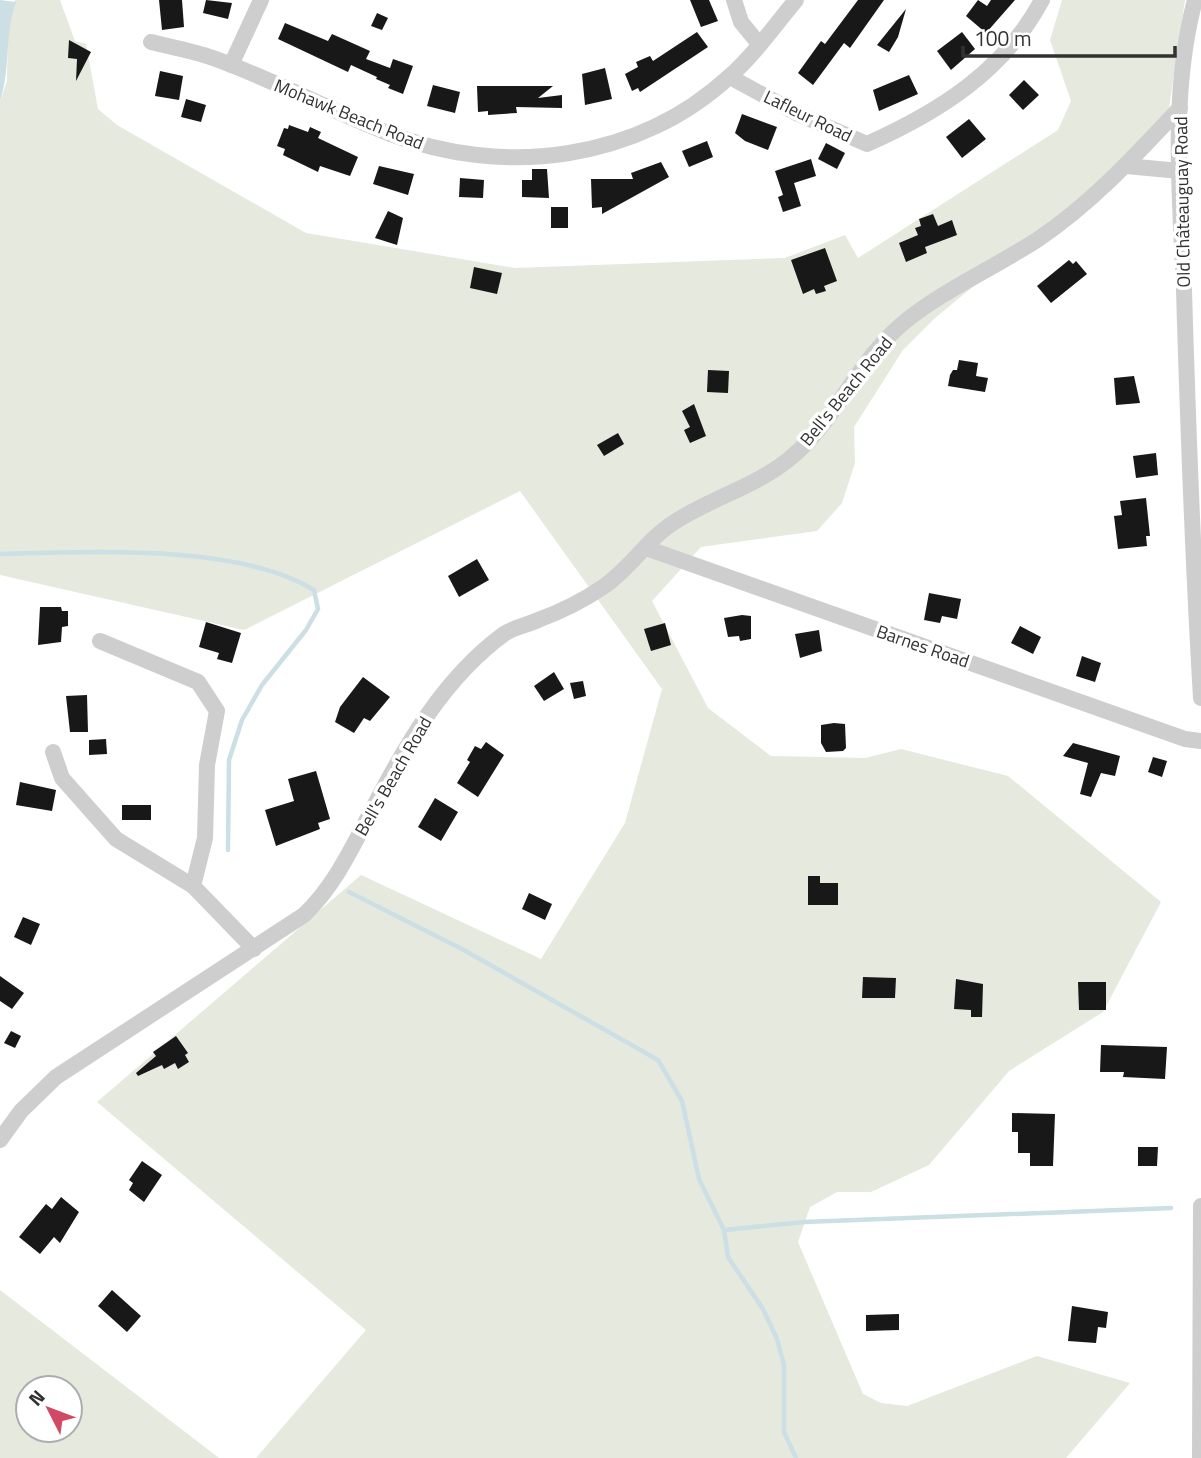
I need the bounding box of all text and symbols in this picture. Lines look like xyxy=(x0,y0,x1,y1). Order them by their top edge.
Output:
scale bar xyxy=(963,14,1175,58)
text: 100 m xyxy=(974,22,1031,54)
street label: Mohawk Beach Road xyxy=(270,72,428,156)
street label: Lafleur Road xyxy=(759,83,857,149)
street label: Old Châteauguay Road xyxy=(1167,116,1197,288)
street label: Bell's Beach Road xyxy=(793,330,899,452)
street label: Barnes Road xyxy=(873,618,973,674)
street label: Bell's Beach Road xyxy=(348,711,438,841)
north arrow xyxy=(14,1374,84,1444)
text: N xyxy=(21,1383,51,1412)

